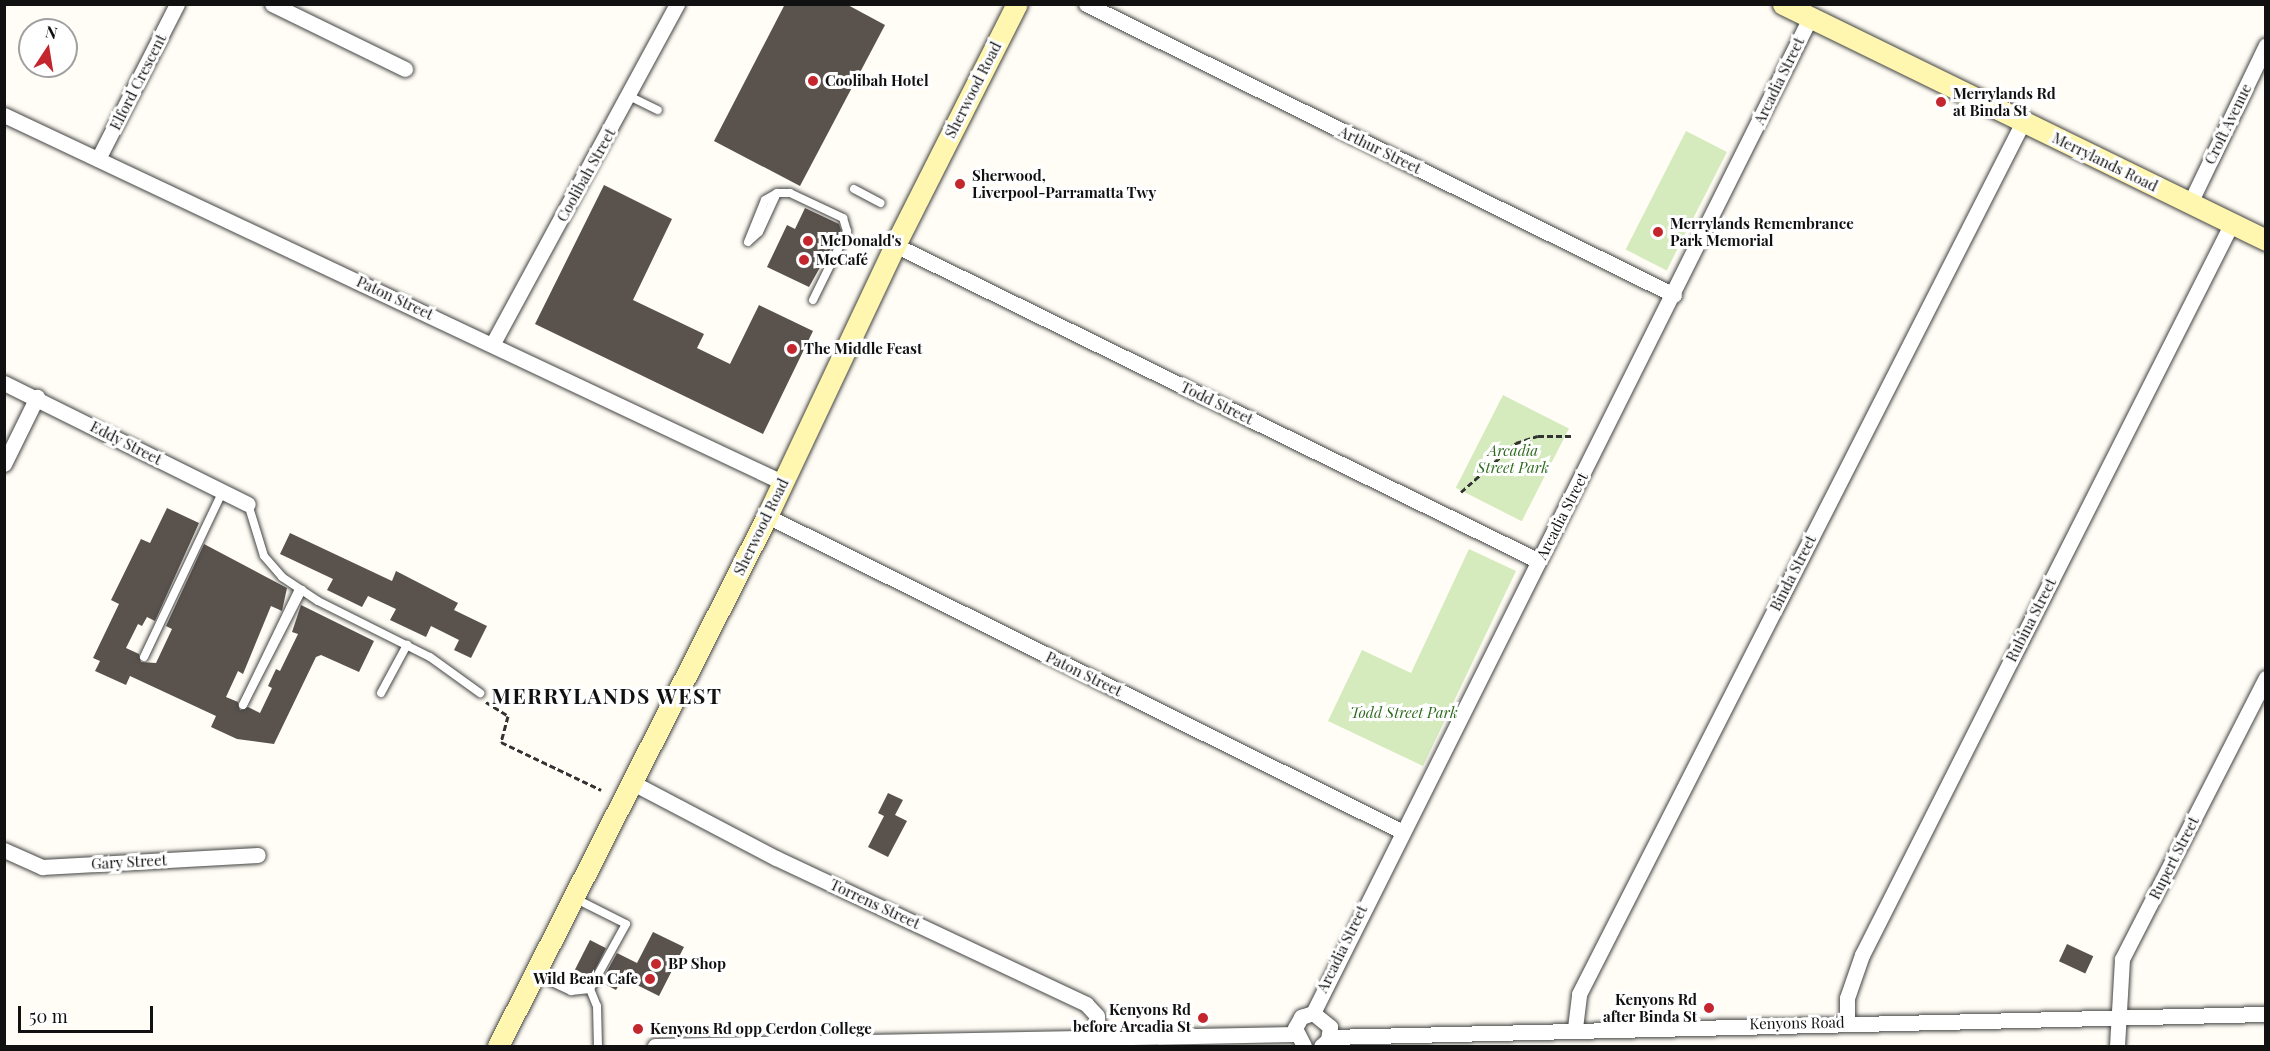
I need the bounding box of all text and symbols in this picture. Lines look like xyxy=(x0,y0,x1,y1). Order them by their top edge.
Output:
north arrow xyxy=(18,18,78,78)
text: N xyxy=(44,20,59,43)
street label: Elford Crescent xyxy=(106,31,170,133)
street label: Arcadia Street xyxy=(1750,34,1808,128)
street label: Sherwood Road xyxy=(941,39,1005,141)
place label: Coolibah Hotel xyxy=(825,72,929,90)
marker: Coolibah Hotel xyxy=(806,74,820,88)
street label: Croft Avenue xyxy=(2201,80,2255,168)
place label: Merrylands Rd at Binda St xyxy=(1953,84,2056,119)
marker: Merrylands Rd at Binda St xyxy=(1934,95,1948,109)
street label: Arthur Street xyxy=(1336,122,1424,178)
street label: Coolibah Street xyxy=(553,125,619,225)
street label: Merrylands Road xyxy=(2049,129,2161,195)
place label: Sherwood, Liverpool-Parramatta Twy xyxy=(972,166,1157,201)
marker: Sherwood, Liverpool-Parramatta Twy xyxy=(953,177,967,191)
place label: Merrylands Remembrance Park Memorial xyxy=(1670,214,1854,249)
marker: Merrylands Remembrance Park Memorial xyxy=(1651,225,1665,239)
place label: McDonald's xyxy=(820,232,901,250)
marker: McDonald's xyxy=(801,234,815,248)
place label: McCafé xyxy=(816,251,868,269)
marker: McCafé xyxy=(797,253,811,267)
street label: Paton Street xyxy=(354,272,436,324)
place label: The Middle Feast xyxy=(804,340,922,358)
marker: The Middle Feast xyxy=(785,342,799,356)
street label: Todd Street xyxy=(1178,378,1256,428)
street label: Eddy Street xyxy=(87,417,165,469)
park label: Arcadia Street Park xyxy=(1477,441,1549,476)
street label: Arcadia Street xyxy=(1532,470,1592,562)
street label: Sherwood Road xyxy=(730,476,792,578)
street label: Binda Street xyxy=(1766,532,1820,614)
street label: Rubina Street xyxy=(2002,575,2060,665)
street label: Paton Street xyxy=(1043,648,1125,700)
district label: MERRYLANDS WEST xyxy=(491,682,723,708)
park label: Todd Street Park xyxy=(1350,704,1458,722)
street label: Rupert Street xyxy=(2145,813,2203,903)
street label: Gary Street xyxy=(90,851,168,873)
street label: Torrens Street xyxy=(827,875,923,933)
street label: Arcadia Street xyxy=(1313,902,1371,996)
place label: BP Shop xyxy=(668,955,726,973)
marker: BP Shop xyxy=(649,957,663,971)
place label: Wild Bean Cafe xyxy=(533,970,638,988)
marker: Wild Bean Cafe xyxy=(643,972,657,986)
place label: Kenyons Rd after Binda St xyxy=(1602,990,1697,1025)
scale bar xyxy=(21,994,156,1032)
place label: Kenyons Rd before Arcadia St xyxy=(1072,1000,1191,1035)
marker: Kenyons Rd after Binda St xyxy=(1702,1001,1716,1015)
text: 50 m xyxy=(29,1004,68,1028)
marker: Kenyons Rd before Arcadia St xyxy=(1196,1011,1210,1025)
street label: Kenyons Road xyxy=(1749,1013,1845,1033)
place label: Kenyons Rd opp Cerdon College xyxy=(650,1020,872,1038)
marker: Kenyons Rd opp Cerdon College xyxy=(631,1022,645,1036)

